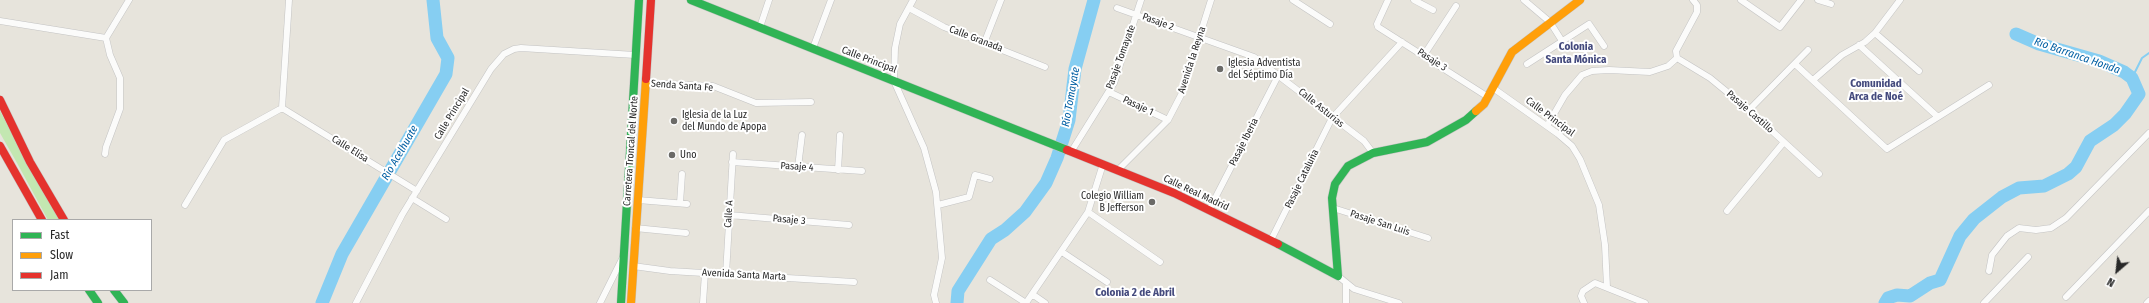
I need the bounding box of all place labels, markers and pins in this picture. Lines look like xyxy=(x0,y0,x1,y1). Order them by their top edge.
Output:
place label: Iglesia Adventista del Séptimo Día xyxy=(1228,57,1300,80)
marker: Iglesia Adventista del Séptimo Día xyxy=(1215,64,1225,74)
place label: Iglesia de la Luz del Mundo de Apopa xyxy=(682,109,766,132)
marker: Iglesia de la Luz del Mundo de Apopa xyxy=(669,116,679,126)
place label: Uno xyxy=(680,149,696,161)
marker: Uno xyxy=(667,150,677,160)
place label: Colegio William B Jefferson xyxy=(1081,190,1144,214)
marker: Colegio William B Jefferson xyxy=(1147,197,1157,207)

